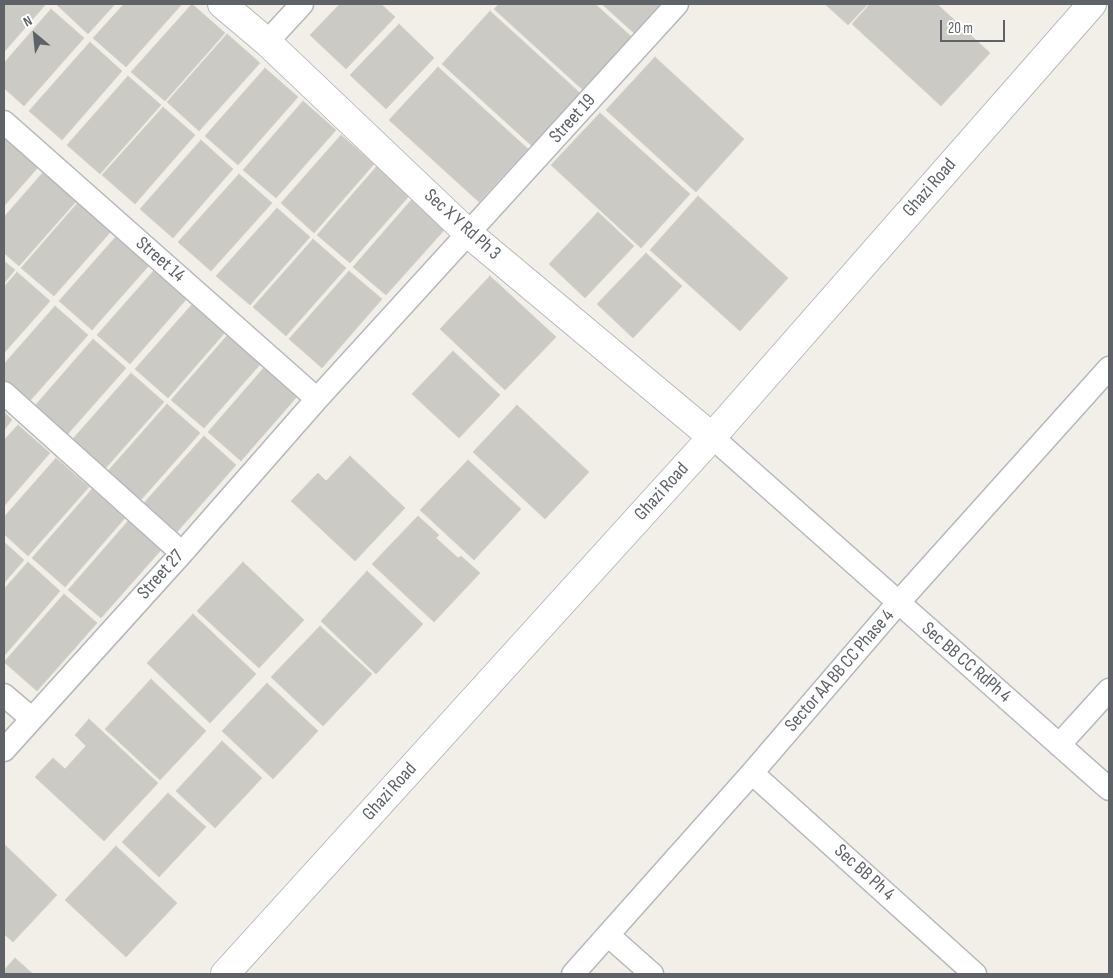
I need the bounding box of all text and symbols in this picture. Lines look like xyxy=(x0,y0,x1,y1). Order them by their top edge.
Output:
north arrow xyxy=(10,10,60,60)
scale bar xyxy=(943,10,1008,42)
text: N xyxy=(20,12,35,31)
text: 20 m xyxy=(948,19,973,38)
street label: Street 19 xyxy=(545,90,601,148)
street label: Ghazi Road xyxy=(898,154,962,222)
street label: Sec X Y Rd Ph 3 xyxy=(419,185,505,265)
street label: Street 14 xyxy=(131,232,189,288)
street label: Ghazi Road xyxy=(630,458,694,526)
street label: Street 27 xyxy=(133,546,189,604)
street label: Sector AA BB CC Phase 4 xyxy=(781,605,899,737)
street label: Sec BB CC RdPh 4 xyxy=(917,618,1015,708)
street label: Ghazi Road xyxy=(358,758,422,826)
street label: Sec BB Ph 4 xyxy=(829,840,899,906)

